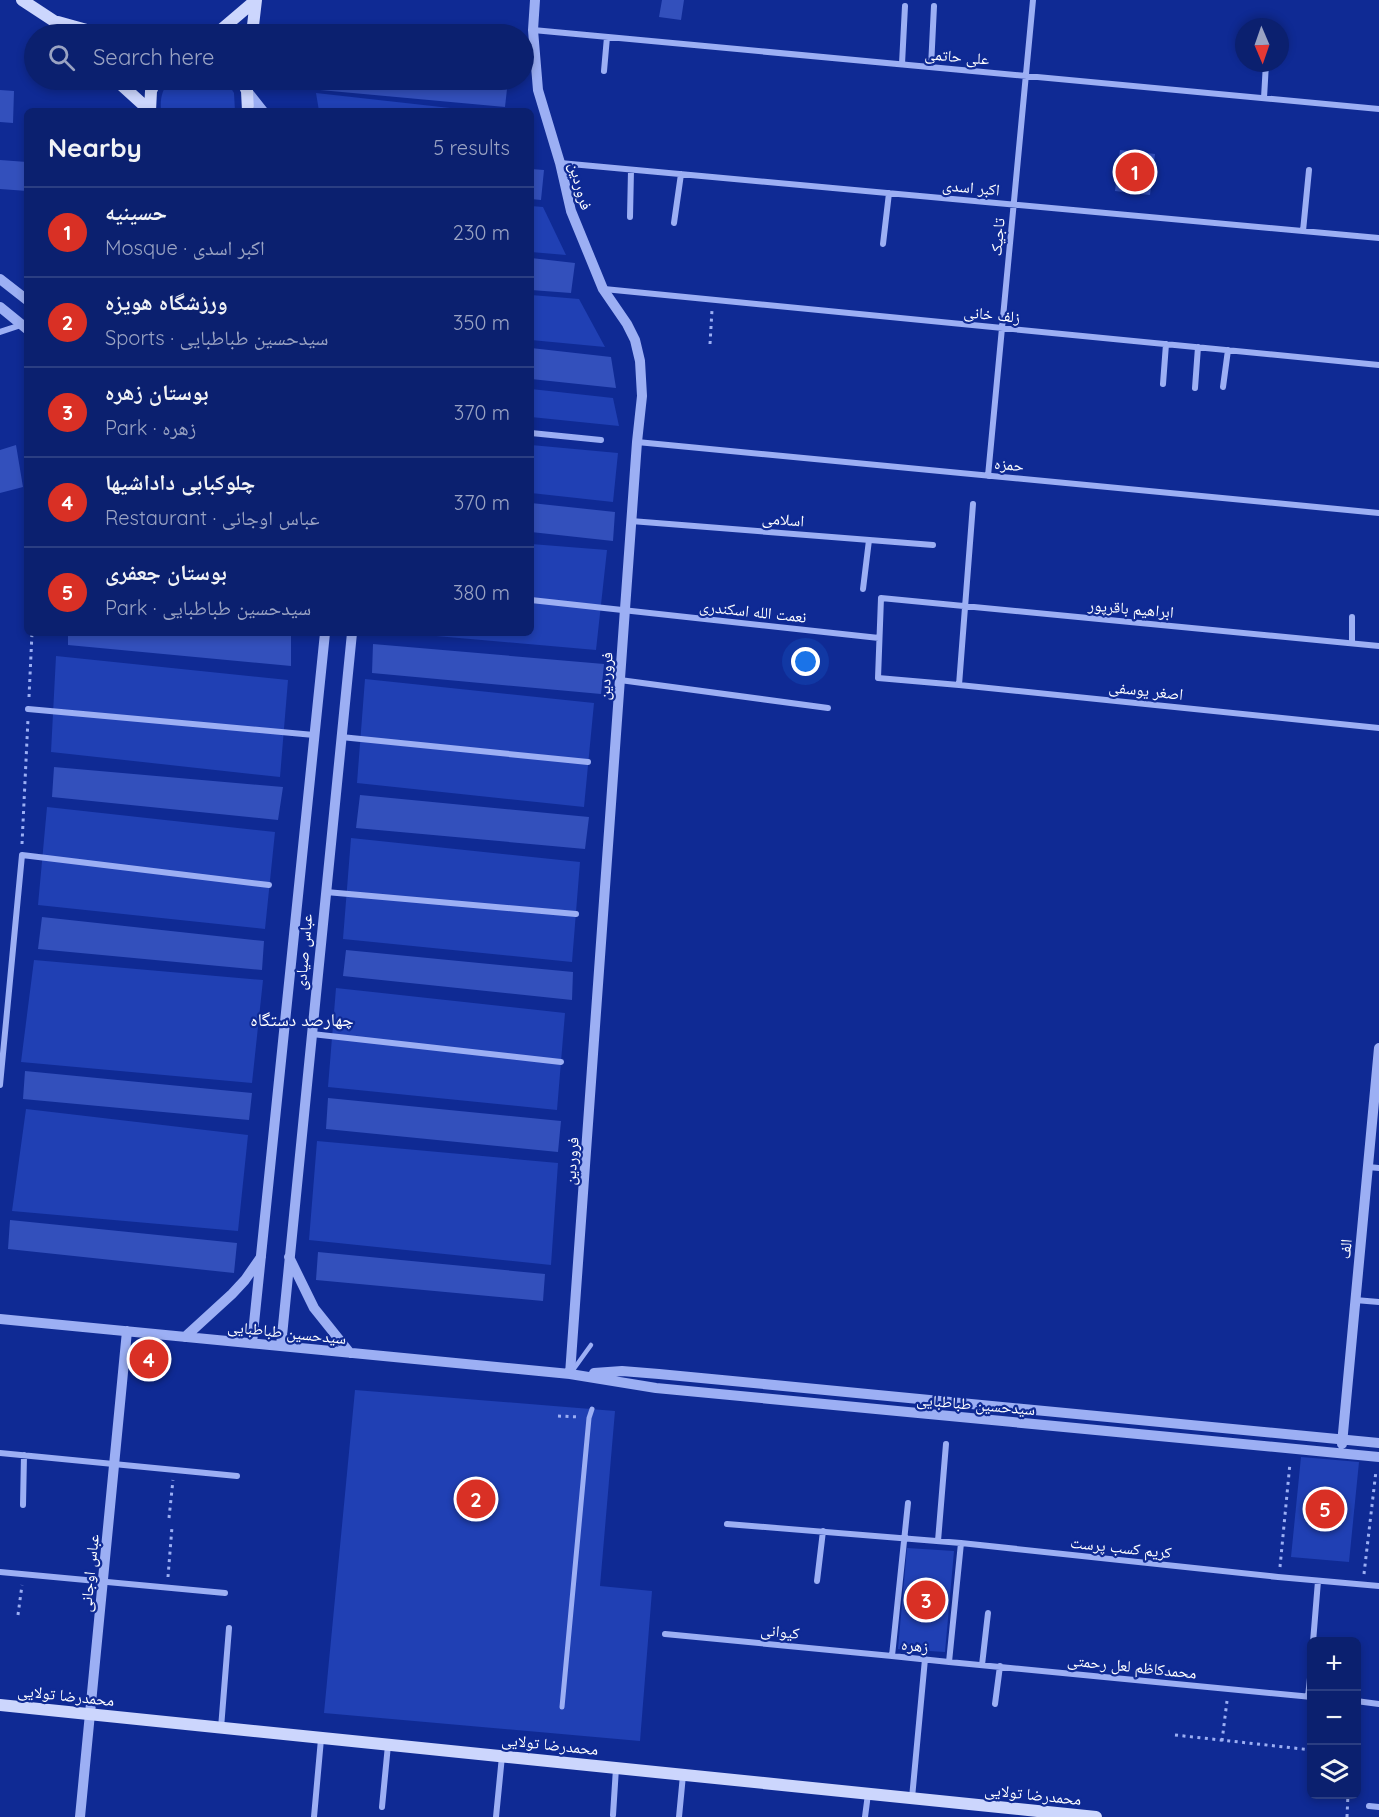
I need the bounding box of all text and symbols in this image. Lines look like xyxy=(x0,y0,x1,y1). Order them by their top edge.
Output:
north arrow xyxy=(1235,18,1289,72)
search box xyxy=(24,24,534,90)
icon: search xyxy=(45,41,78,74)
text: Search here xyxy=(93,43,214,71)
street label: علی حاتمی xyxy=(924,43,990,70)
text: Nearby xyxy=(48,131,142,164)
text: 5 results xyxy=(433,135,510,160)
pin: 1 xyxy=(1116,150,1154,195)
street label: فروردین xyxy=(564,160,597,212)
street label: اکبر اسدی xyxy=(941,175,1001,200)
text: حسینیه xyxy=(105,198,167,226)
street label: تاجیک xyxy=(985,217,1009,257)
text: 1 xyxy=(64,220,71,245)
text: 230 m xyxy=(453,220,510,245)
text: Mosque · اکبر اسدی xyxy=(105,235,265,260)
text: ورزشگاه هویزه xyxy=(105,288,228,316)
street label: زلف خانی xyxy=(963,301,1021,328)
text: 2 xyxy=(62,310,73,335)
text: 350 m xyxy=(453,310,510,335)
text: Sports · سیدحسین طباطبایی xyxy=(105,325,329,350)
text: بوستان زهره xyxy=(105,378,209,406)
text: 3 xyxy=(62,400,73,425)
text: 370 m xyxy=(454,400,510,425)
text: Park · زهره xyxy=(105,415,196,440)
street label: حمزه xyxy=(993,453,1025,475)
text: چلوکبابی داداشیها xyxy=(105,468,255,496)
text: 4 xyxy=(62,490,73,515)
text: 370 m xyxy=(454,490,510,515)
text: Restaurant · عباس اوجانی xyxy=(105,505,320,530)
street label: اسلامی xyxy=(761,508,805,531)
text: بوستان جعفری xyxy=(105,558,227,586)
text: 5 xyxy=(62,580,73,605)
text: 380 m xyxy=(453,580,510,605)
street label: ابراهیم باقرپور xyxy=(1086,594,1175,623)
text: Park · سیدحسین طباطبایی xyxy=(105,595,311,620)
street label: نعمت الله اسکندری xyxy=(698,595,808,628)
your location xyxy=(791,647,820,676)
street label: فروردین xyxy=(593,651,618,701)
street label: اصغر یوسفی xyxy=(1108,676,1184,705)
street label: عباس صیادی xyxy=(290,913,317,991)
district label: چهارصد دستگاه xyxy=(250,1008,354,1031)
street label: فروردین xyxy=(559,1136,584,1186)
street label: الف xyxy=(1334,1238,1356,1260)
street label: سیدحسین طباطبایی xyxy=(227,1316,347,1349)
pin: 4 xyxy=(130,1336,168,1382)
street label: سیدحسین طباطبایی xyxy=(916,1389,1036,1420)
pin: 2 xyxy=(456,1476,496,1522)
pin: 5 xyxy=(1306,1486,1344,1532)
street label: کریم کسب پرست xyxy=(1069,1532,1173,1563)
street label: عباس اوجانی xyxy=(75,1533,104,1613)
pin: 3 xyxy=(906,1578,946,1622)
street label: کیوانی xyxy=(759,1619,801,1644)
street label: زهره xyxy=(900,1634,930,1656)
map controls xyxy=(1307,1637,1361,1799)
button: + xyxy=(1307,1637,1361,1691)
street label: محمدکاظم لعل رحمتی xyxy=(1066,1649,1198,1684)
street label: محمدرضا تولایی xyxy=(17,1680,115,1711)
button: − xyxy=(1307,1691,1361,1745)
street label: محمدرضا تولایی xyxy=(501,1729,599,1760)
button: layers xyxy=(1307,1745,1361,1799)
street label: محمدرضا تولایی xyxy=(984,1779,1082,1810)

